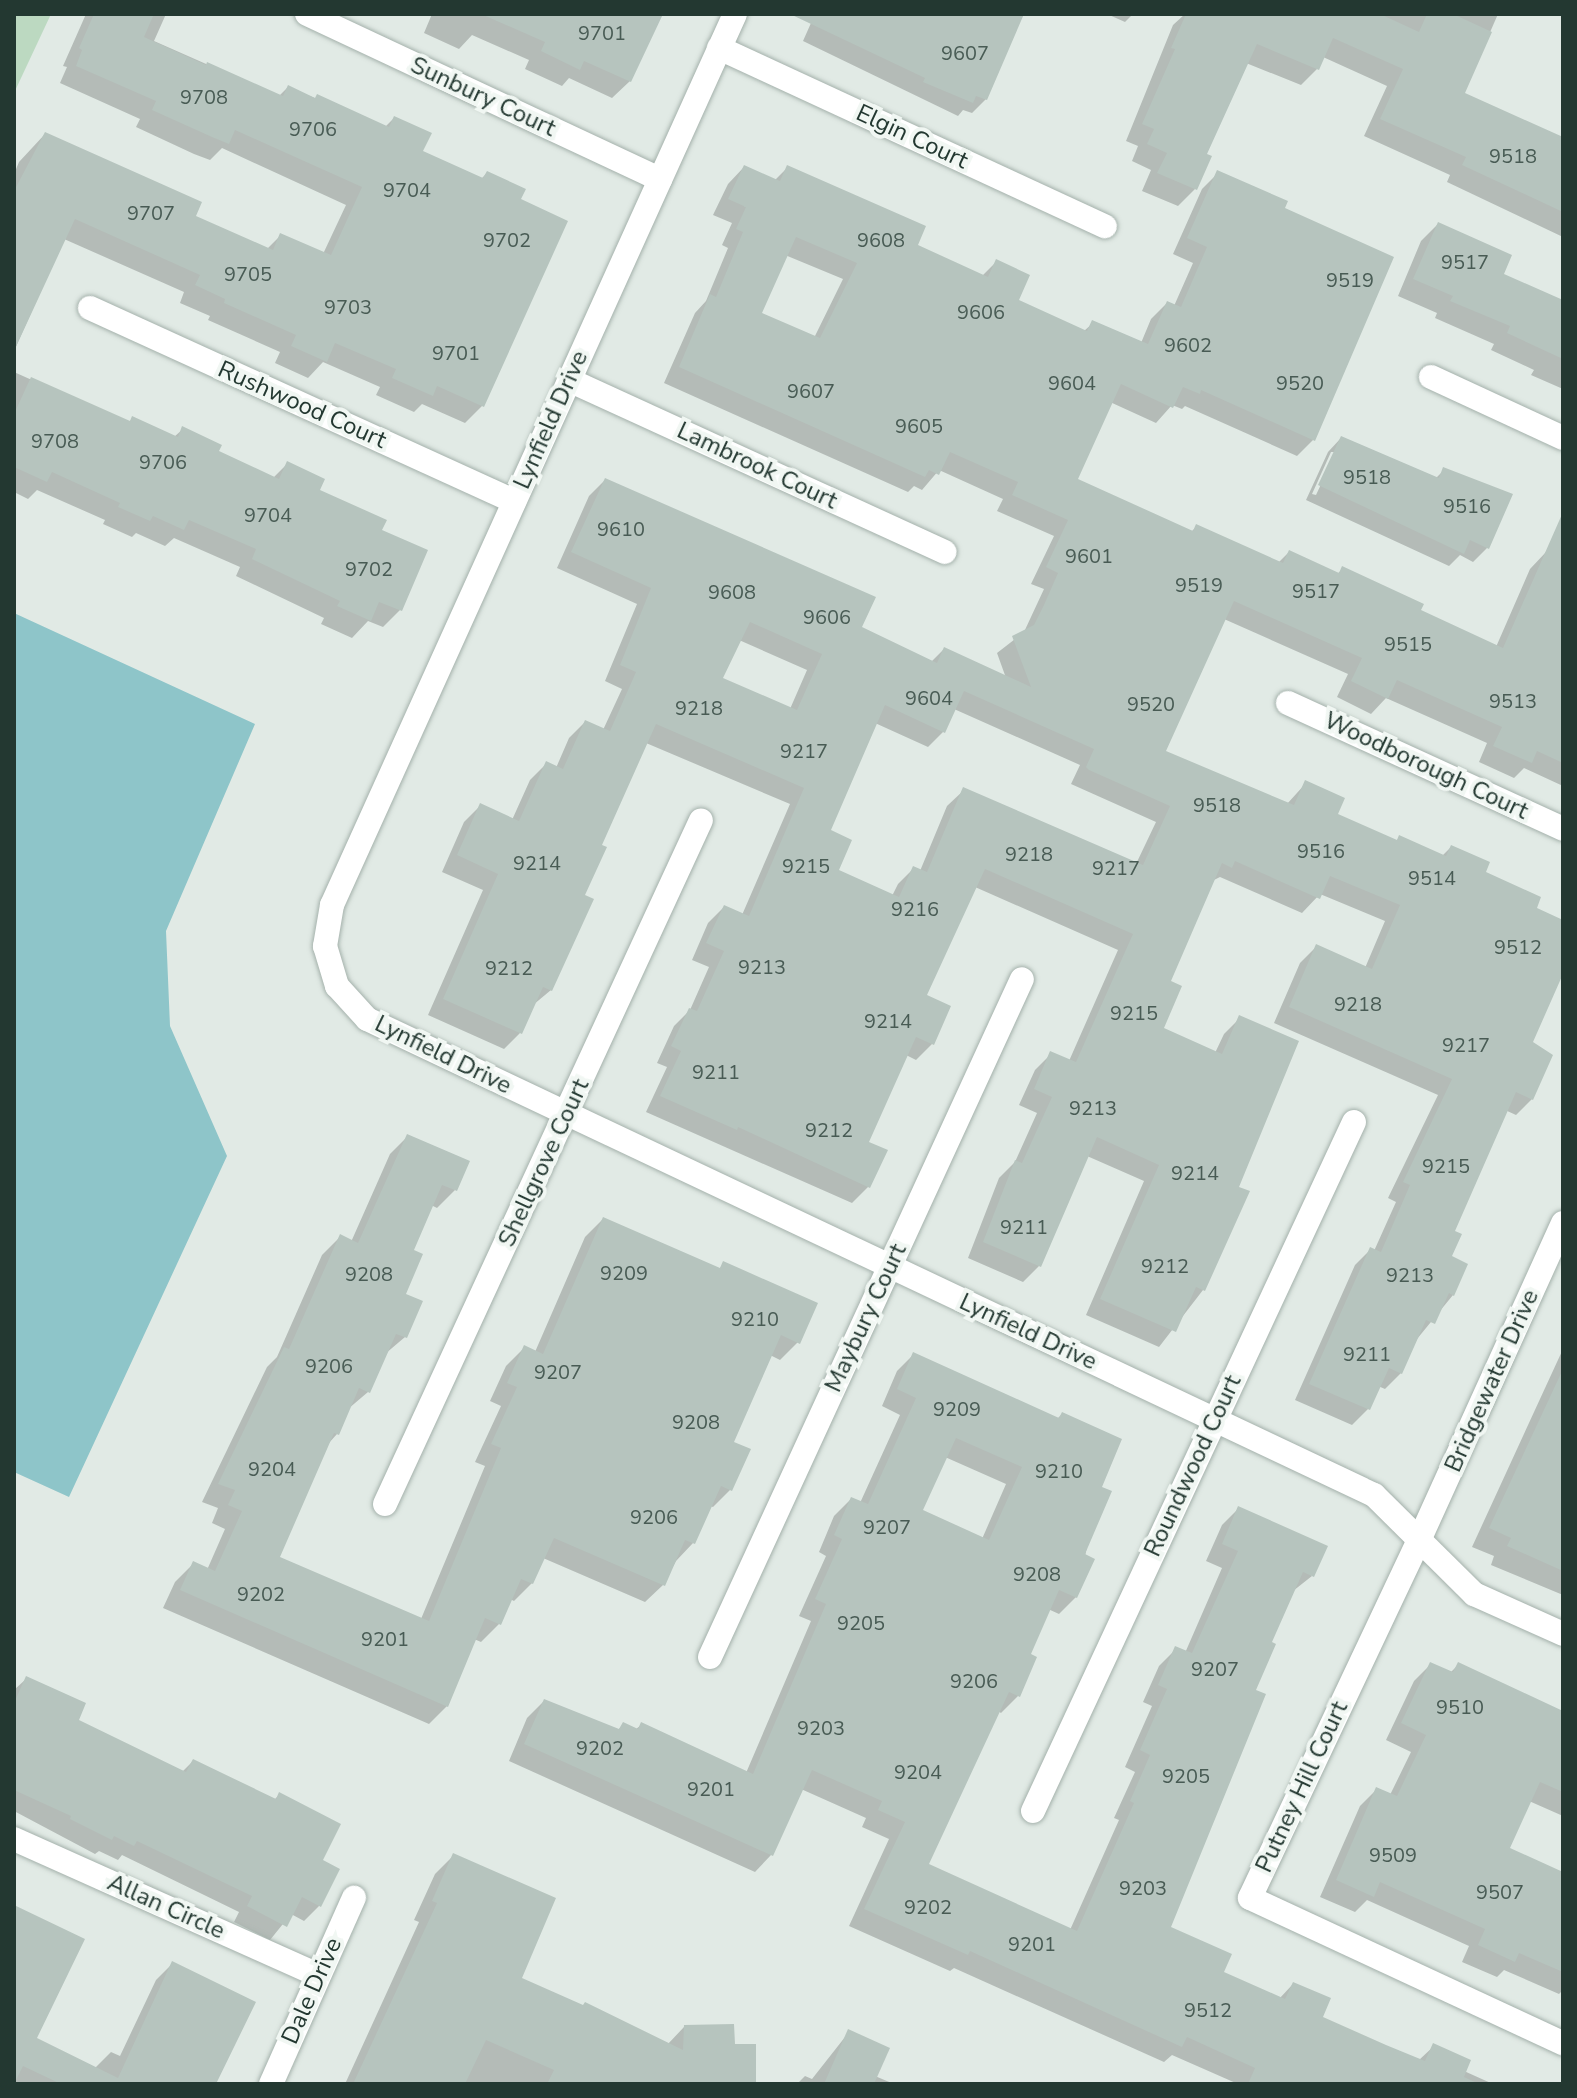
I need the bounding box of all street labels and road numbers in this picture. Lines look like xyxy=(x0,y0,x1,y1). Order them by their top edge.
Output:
street label: Sunbury Court xyxy=(406,51,560,143)
street label: Elgin Court xyxy=(851,99,973,175)
street label: Lynfield Drive xyxy=(508,346,594,494)
street label: Rushwood Court xyxy=(213,355,391,455)
street label: Lambrook Court xyxy=(672,416,842,516)
street label: Woodborough Court xyxy=(1319,706,1533,826)
street label: Lynfield Drive xyxy=(370,1010,516,1100)
street label: Shellgrove Court xyxy=(493,1075,595,1251)
street label: Maybury Court xyxy=(819,1239,913,1397)
street label: Bridgewater Drive xyxy=(1439,1285,1545,1477)
street label: Lynfield Drive xyxy=(955,1288,1101,1376)
street label: Roundwood Court xyxy=(1138,1371,1248,1561)
street label: Putney Hill Court xyxy=(1250,1697,1354,1877)
street label: Allan Circle xyxy=(103,1868,229,1946)
street label: Dale Drive xyxy=(276,1933,348,2049)

